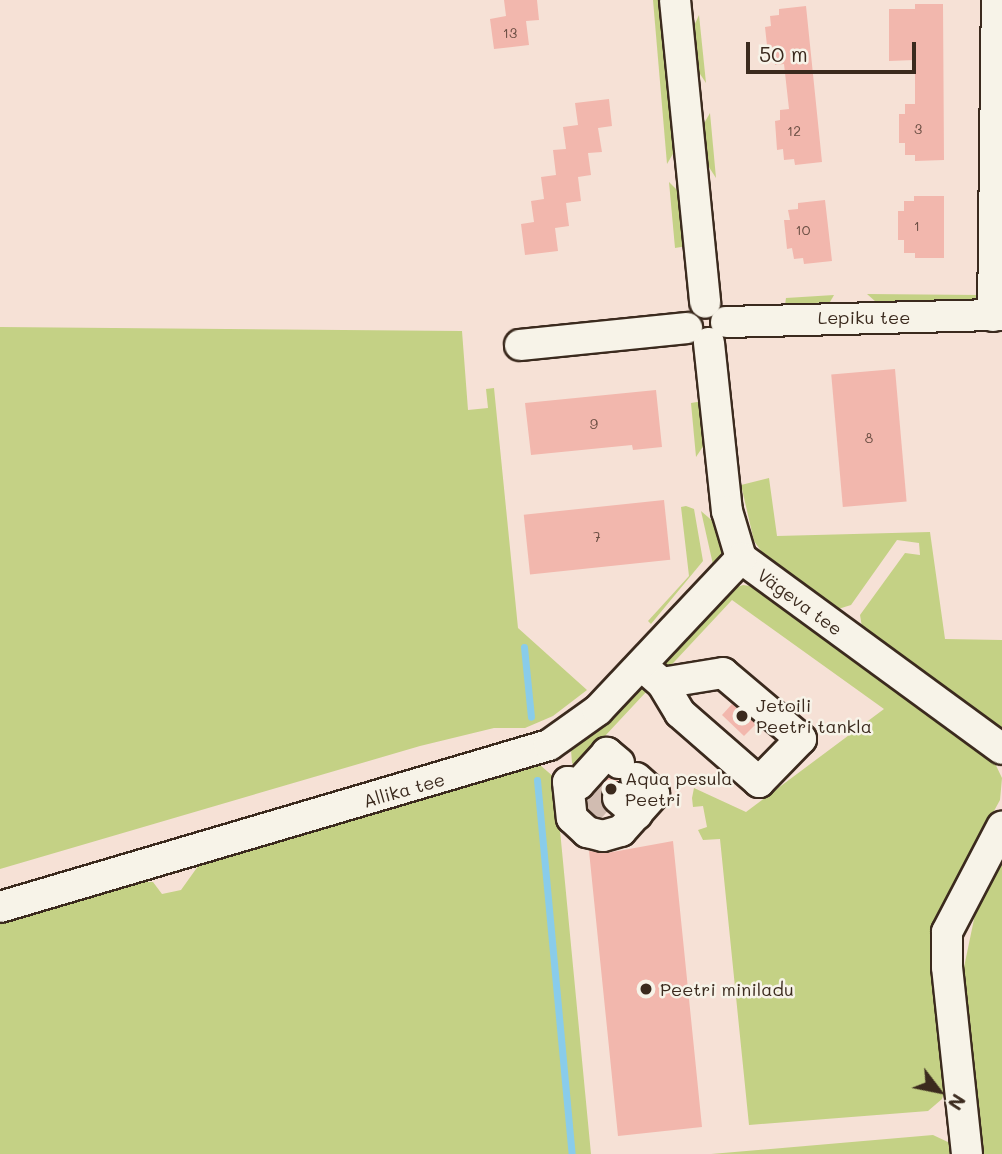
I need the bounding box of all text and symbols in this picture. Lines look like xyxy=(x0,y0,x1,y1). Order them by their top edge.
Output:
house number: 13 xyxy=(503,25,517,41)
scale bar xyxy=(750,28,920,72)
text: 50 m xyxy=(759,40,808,67)
house number: 3 xyxy=(914,121,922,137)
house number: 12 xyxy=(787,123,801,139)
house number: 1 xyxy=(914,218,920,234)
house number: 10 xyxy=(796,222,810,238)
street label: Lepiku tee xyxy=(818,306,910,328)
house number: 9 xyxy=(590,416,598,432)
house number: 8 xyxy=(865,430,873,446)
house number: 7 xyxy=(593,529,601,545)
street label: Vägeva tee xyxy=(753,564,847,640)
place label: Jetoili Peetri tankla xyxy=(756,695,872,738)
marker: Jetoili Peetri tankla xyxy=(734,708,750,724)
street label: Allika tee xyxy=(361,768,447,812)
place label: Aqua pesula Peetri xyxy=(625,768,732,810)
marker: Aqua pesula Peetri xyxy=(603,781,619,797)
place label: Peetri miniladu xyxy=(660,978,794,1000)
marker: Peetri miniladu xyxy=(638,981,654,997)
north arrow xyxy=(904,1056,974,1126)
text: N xyxy=(943,1090,972,1115)

